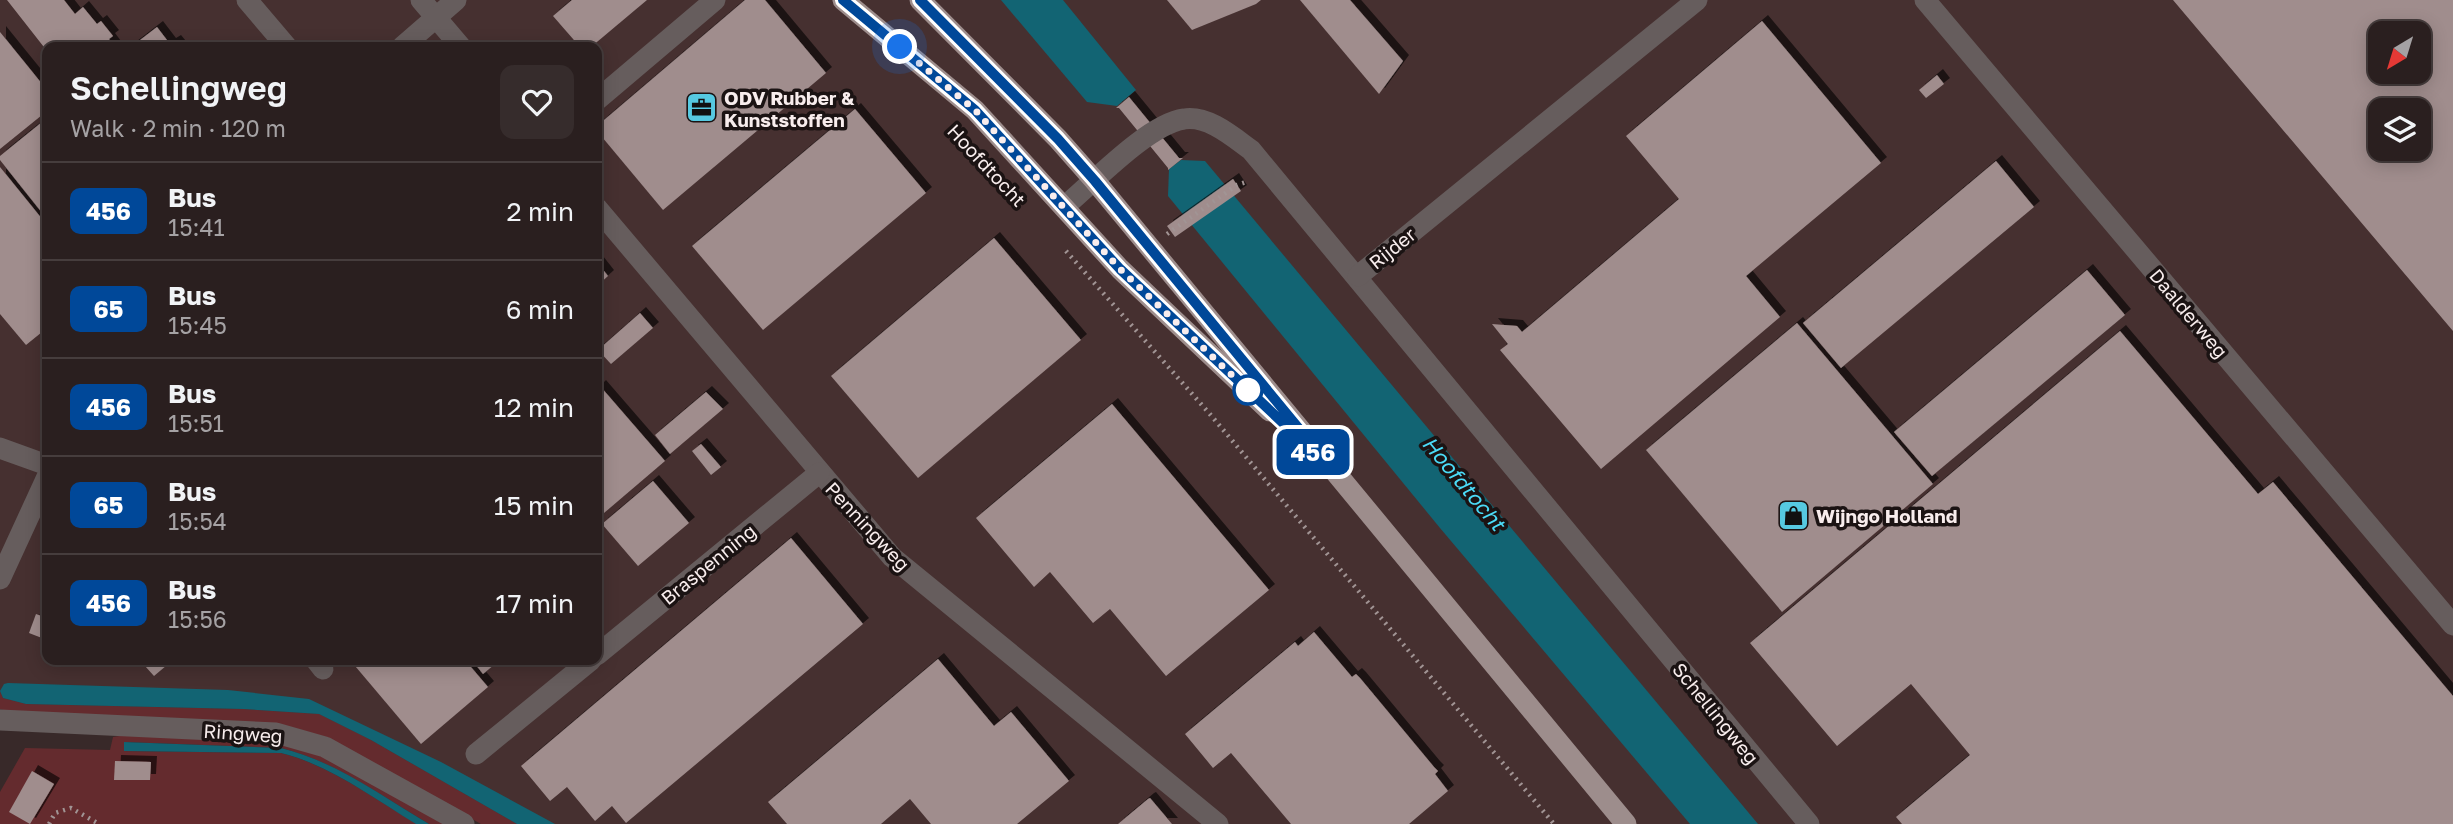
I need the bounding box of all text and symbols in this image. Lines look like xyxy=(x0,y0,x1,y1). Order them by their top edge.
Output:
north arrow xyxy=(2368,21,2431,84)
map controls xyxy=(2368,21,2431,161)
your location xyxy=(882,29,917,64)
button: heart xyxy=(500,65,574,139)
text: Schellingweg xyxy=(70,68,287,107)
place label: ODV Rubber & Kunststoffen xyxy=(724,86,855,131)
office icon: ODV Rubber & Kunststoffen xyxy=(684,91,718,125)
button: layers xyxy=(2368,98,2431,161)
text: Walk · 2 min · 120 m xyxy=(70,114,286,142)
street label: Hoofdtocht xyxy=(943,119,1031,211)
text: Bus xyxy=(168,182,216,213)
text: 456 xyxy=(86,196,131,225)
text: 2 min xyxy=(506,196,574,227)
text: 15:41 xyxy=(168,213,225,241)
street label: Rijder xyxy=(1364,222,1420,274)
street label: Daalderweg xyxy=(2145,264,2233,362)
text: Bus xyxy=(168,280,216,311)
text: 65 xyxy=(94,294,123,323)
text: 6 min xyxy=(506,294,574,325)
text: 15:45 xyxy=(168,311,227,339)
unlabelled marker xyxy=(1233,375,1263,405)
text: Bus xyxy=(168,378,216,409)
text: 456 xyxy=(86,392,131,421)
text: 12 min xyxy=(494,392,574,423)
text: 15:51 xyxy=(168,409,224,437)
line badge: 456 xyxy=(1273,429,1353,475)
water label: Hoofdtocht xyxy=(1417,431,1513,537)
text: 456 xyxy=(1291,437,1335,466)
text: Bus xyxy=(168,476,216,507)
street label: Penningweg xyxy=(821,477,915,575)
text: 65 xyxy=(94,490,123,519)
text: 15 min xyxy=(494,490,574,521)
shop icon: Wijngo Holland xyxy=(1776,498,1810,532)
place label: Wijngo Holland xyxy=(1816,504,1958,527)
text: 15:54 xyxy=(168,507,227,535)
street label: Braspenning xyxy=(656,519,760,609)
text: Bus xyxy=(168,574,216,605)
text: 456 xyxy=(86,588,131,617)
text: 17 min xyxy=(495,588,574,619)
text: 15:56 xyxy=(168,605,227,633)
street label: Schellingweg xyxy=(1668,658,1764,768)
street label: Ringweg xyxy=(203,719,283,747)

